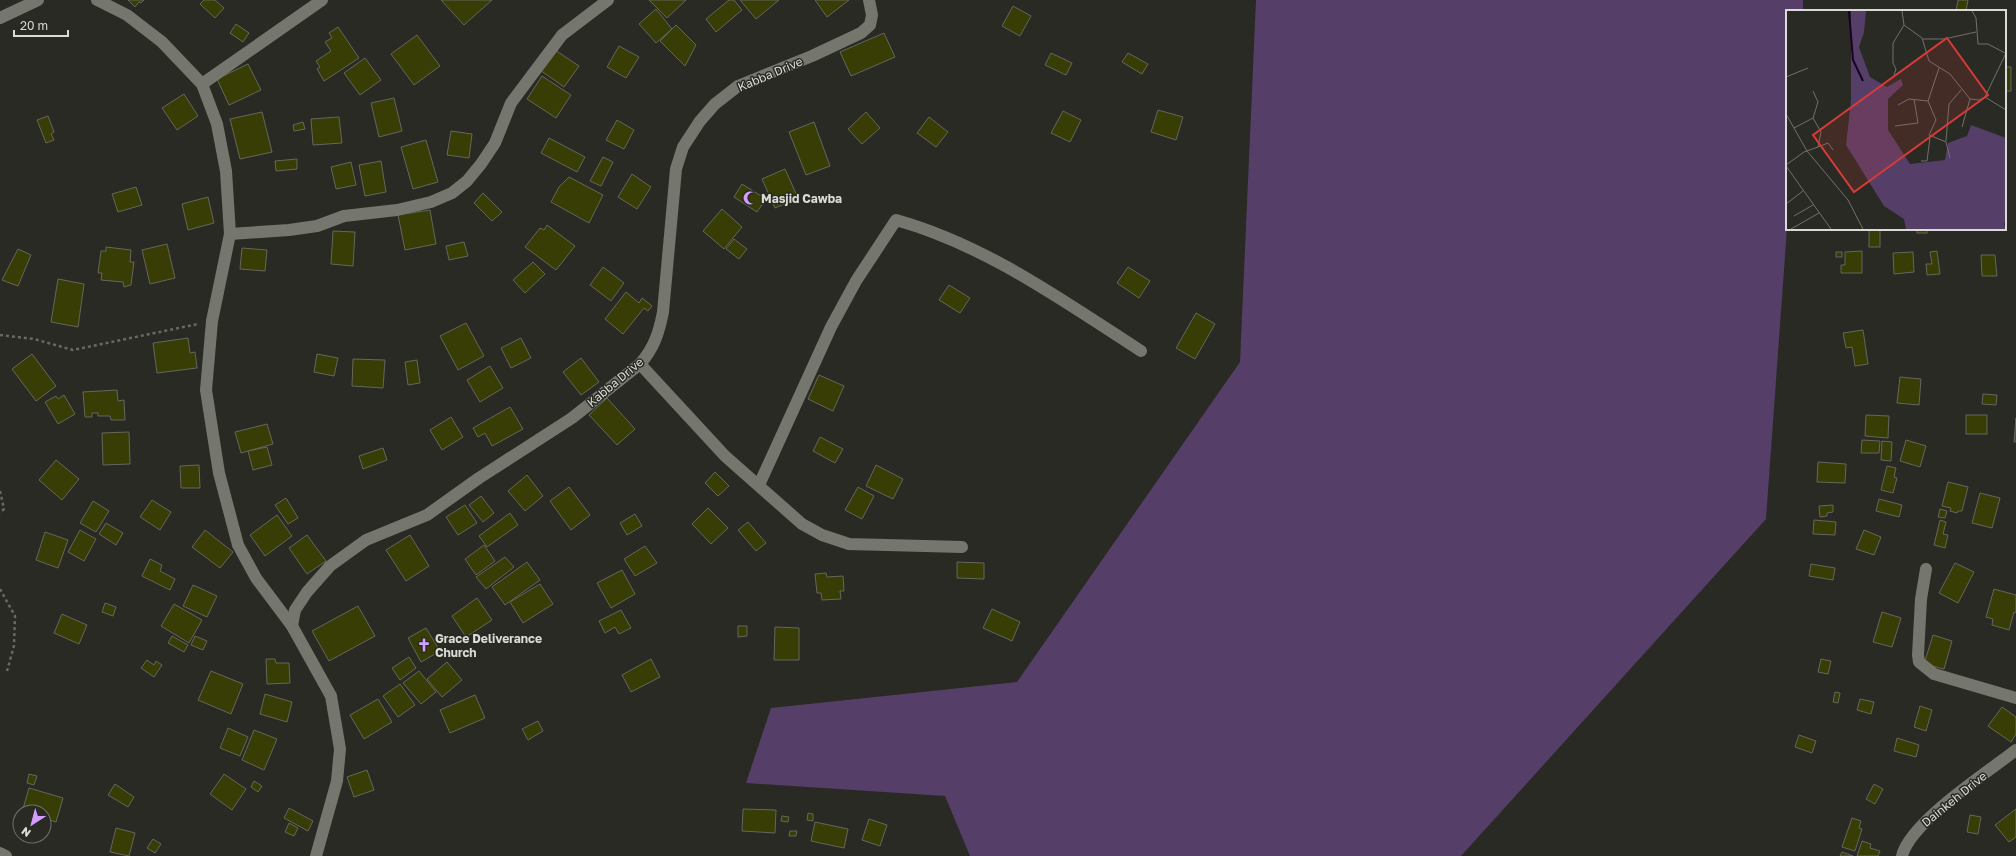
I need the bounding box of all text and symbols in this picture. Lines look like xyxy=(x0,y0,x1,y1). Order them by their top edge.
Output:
inset map xyxy=(1786,10,2006,230)
scale bar xyxy=(14,12,68,38)
text: 20 m xyxy=(20,18,48,33)
street label: Kabba Drive xyxy=(735,54,805,94)
mosque icon: Masjid Cawba xyxy=(742,190,758,206)
place label: Masjid Cawba xyxy=(761,191,842,206)
street label: Kabba Drive xyxy=(584,354,646,410)
place label: Grace Deliverance Church xyxy=(435,631,542,660)
church icon: Grace Deliverance Church xyxy=(416,637,432,653)
street label: Dainkeh Drive xyxy=(1918,768,1990,830)
north arrow xyxy=(12,804,52,844)
text: N xyxy=(19,825,33,840)

